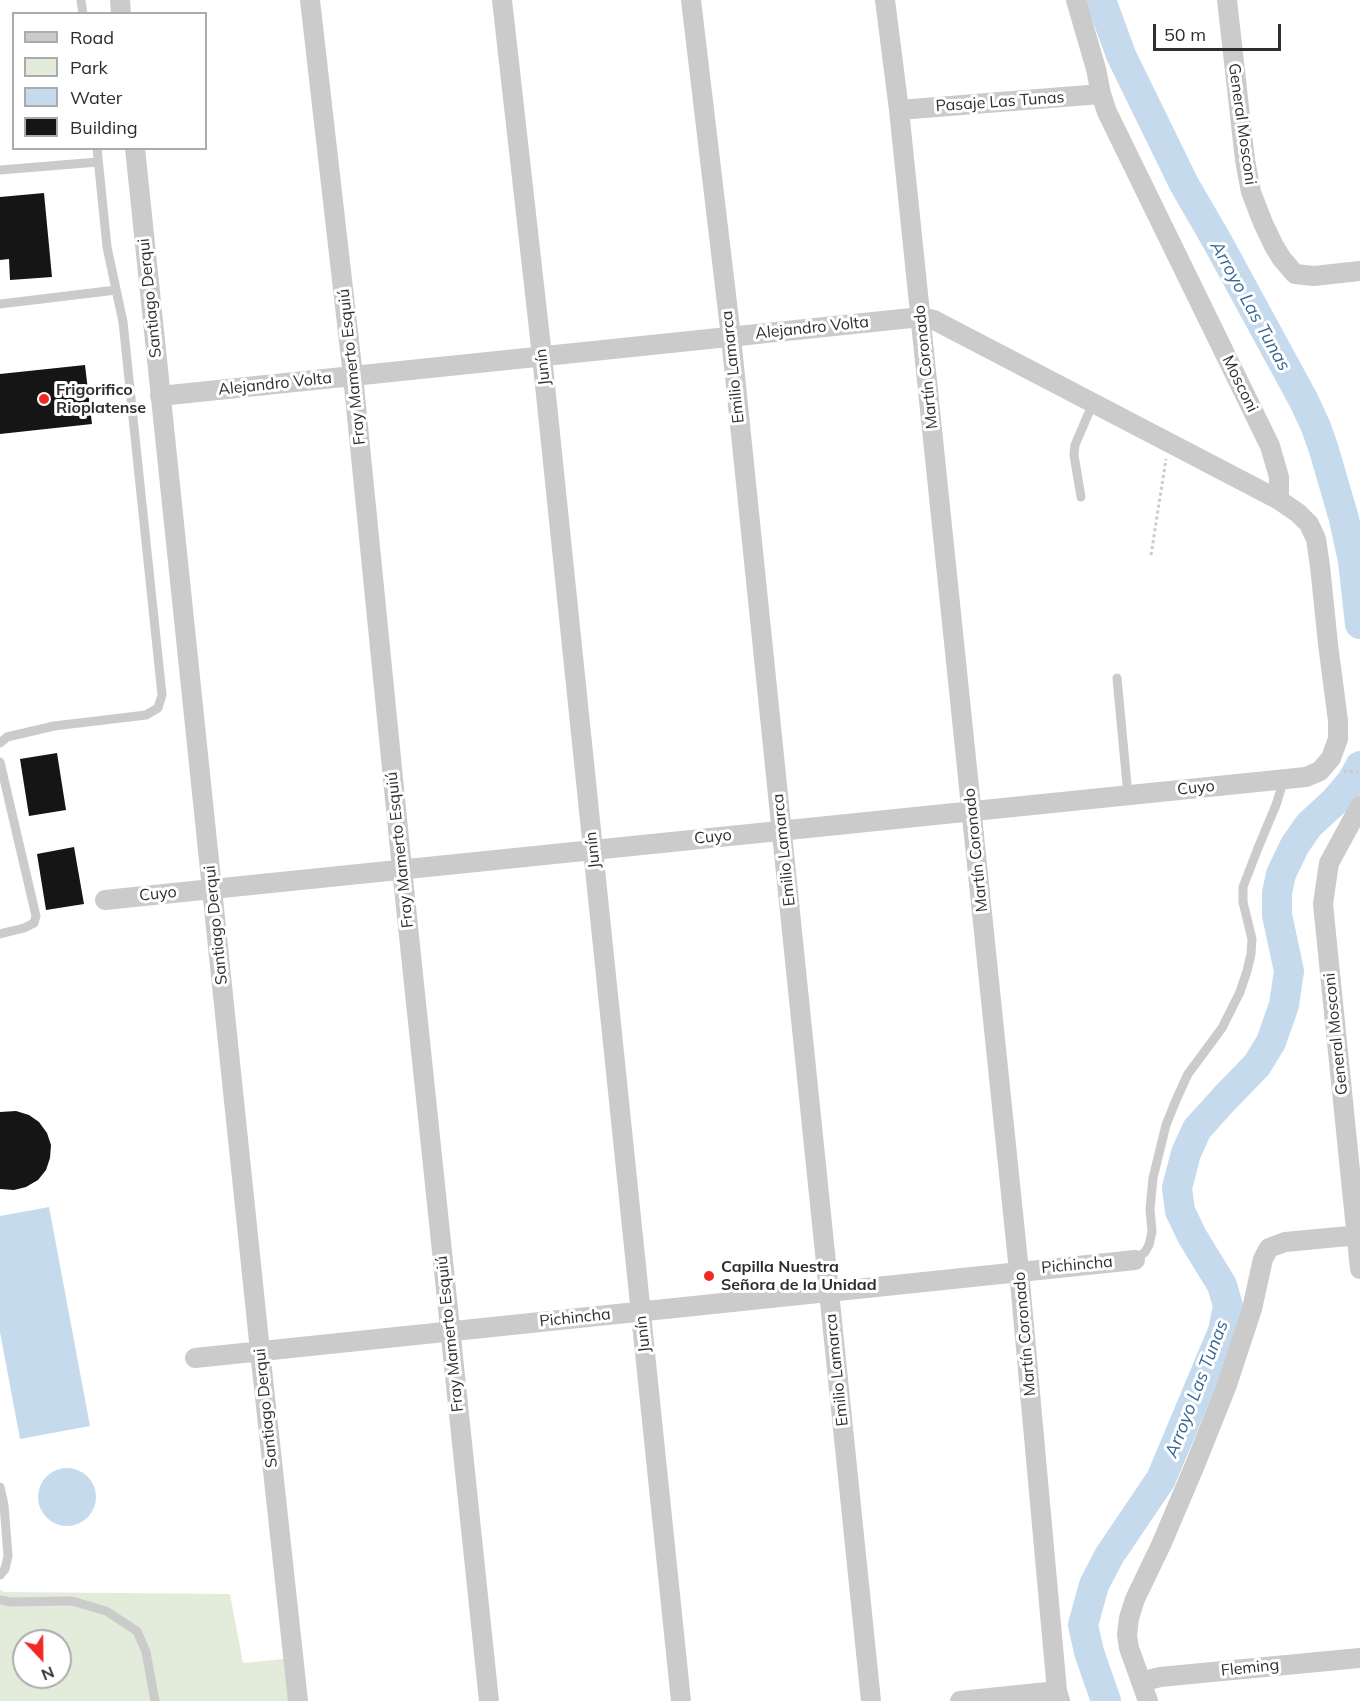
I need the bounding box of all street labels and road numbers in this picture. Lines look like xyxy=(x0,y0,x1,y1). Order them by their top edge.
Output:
street label: General Mosconi xyxy=(1224,62,1260,186)
street label: Pasaje Las Tunas xyxy=(935,88,1065,116)
street label: Santiago Derqui xyxy=(134,237,166,359)
street label: Fray Mamerto Esquiú xyxy=(334,288,370,446)
street label: Martín Coronado xyxy=(910,304,942,430)
street label: Emilio Lamarca xyxy=(718,310,748,424)
street label: Alejandro Volta xyxy=(754,312,870,344)
street label: Junín xyxy=(532,348,554,386)
street label: Mosconi xyxy=(1218,352,1262,416)
street label: Alejandro Volta xyxy=(217,368,333,400)
street label: Fray Mamerto Esquiú xyxy=(382,771,418,929)
street label: Cuyo xyxy=(1176,776,1216,800)
street label: Martín Coronado xyxy=(960,787,992,913)
street label: Emilio Lamarca xyxy=(769,793,799,907)
street label: Cuyo xyxy=(693,825,733,849)
street label: Junín xyxy=(582,831,604,869)
street label: Santiago Derqui xyxy=(200,864,232,986)
street label: Cuyo xyxy=(138,882,178,906)
street label: General Mosconi xyxy=(1320,972,1352,1096)
street label: Pichincha xyxy=(1040,1252,1114,1278)
street label: Fray Mamerto Esquiú xyxy=(432,1255,468,1413)
street label: Martín Coronado xyxy=(1010,1271,1040,1397)
street label: Pichincha xyxy=(538,1305,612,1331)
street label: Emilio Lamarca xyxy=(822,1313,852,1427)
street label: Junín xyxy=(632,1315,654,1353)
street label: Santiago Derqui xyxy=(250,1347,282,1469)
street label: Fleming xyxy=(1220,1655,1280,1681)

